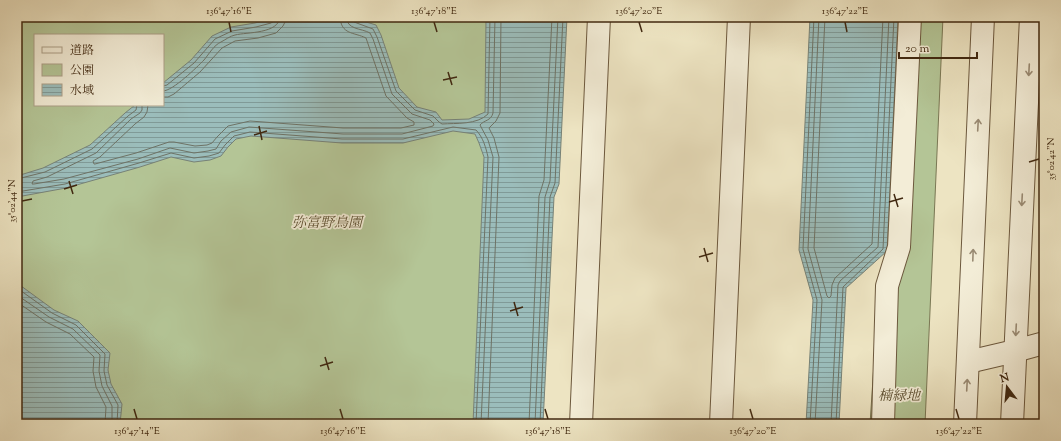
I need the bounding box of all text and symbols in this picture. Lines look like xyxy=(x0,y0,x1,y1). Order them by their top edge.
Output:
text: 136°47'16"E xyxy=(206,4,252,19)
text: 136°47'18"E xyxy=(411,4,457,19)
text: 136°47'20"E xyxy=(616,4,662,19)
text: 136°47'22"E xyxy=(822,4,868,19)
legend xyxy=(34,34,164,106)
scale bar xyxy=(899,34,977,60)
text: 20 m xyxy=(905,40,930,58)
text: 道路 xyxy=(70,42,94,60)
text: 公園 xyxy=(70,62,94,80)
one-way arrow xyxy=(1025,63,1032,76)
text: 水域 xyxy=(70,82,94,100)
one-way arrow xyxy=(975,119,982,132)
text: 35°02'42"N xyxy=(1044,137,1059,180)
text: 35°02'44"N xyxy=(5,179,20,223)
one-way arrow xyxy=(1019,193,1026,206)
park label: 弥富野鳥園 xyxy=(292,214,364,234)
one-way arrow xyxy=(969,249,976,262)
one-way arrow xyxy=(1012,323,1020,336)
north arrow xyxy=(987,367,1027,407)
text: N xyxy=(997,369,1011,388)
one-way arrow xyxy=(963,379,971,392)
park label: 楠緑地 xyxy=(878,387,922,407)
text: 136°47'14"E xyxy=(114,424,160,439)
text: 136°47'16"E xyxy=(320,424,366,439)
text: 136°47'18"E xyxy=(525,424,571,439)
text: 136°47'20"E xyxy=(730,424,776,439)
text: 136°47'22"E xyxy=(936,424,982,439)

